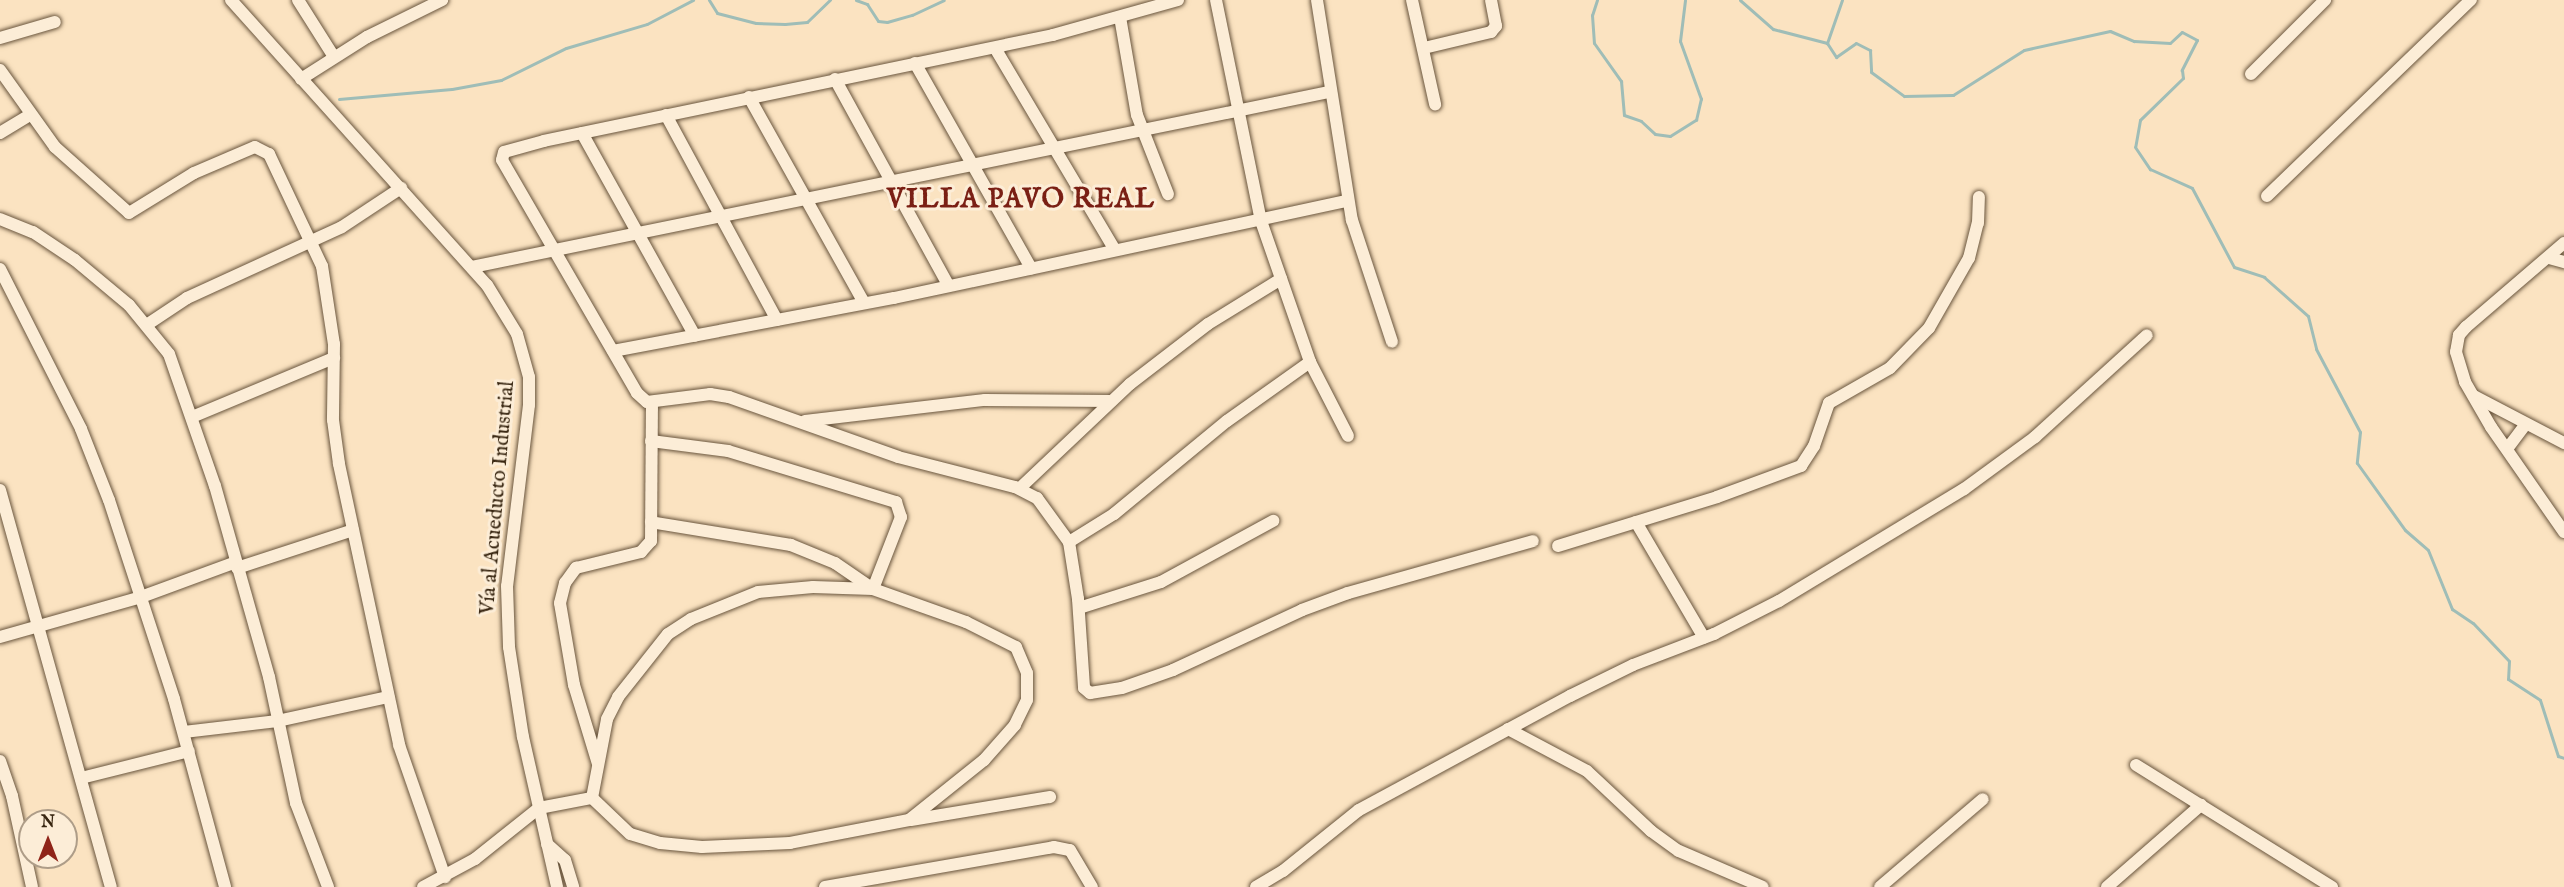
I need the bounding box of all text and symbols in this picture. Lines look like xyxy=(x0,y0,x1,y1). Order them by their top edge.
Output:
district label: VILLA PAVO REAL xyxy=(887,185,1155,217)
street label: Vía al Acueducto Industrial xyxy=(475,380,521,616)
north arrow xyxy=(18,809,78,869)
text: N xyxy=(41,813,55,833)

